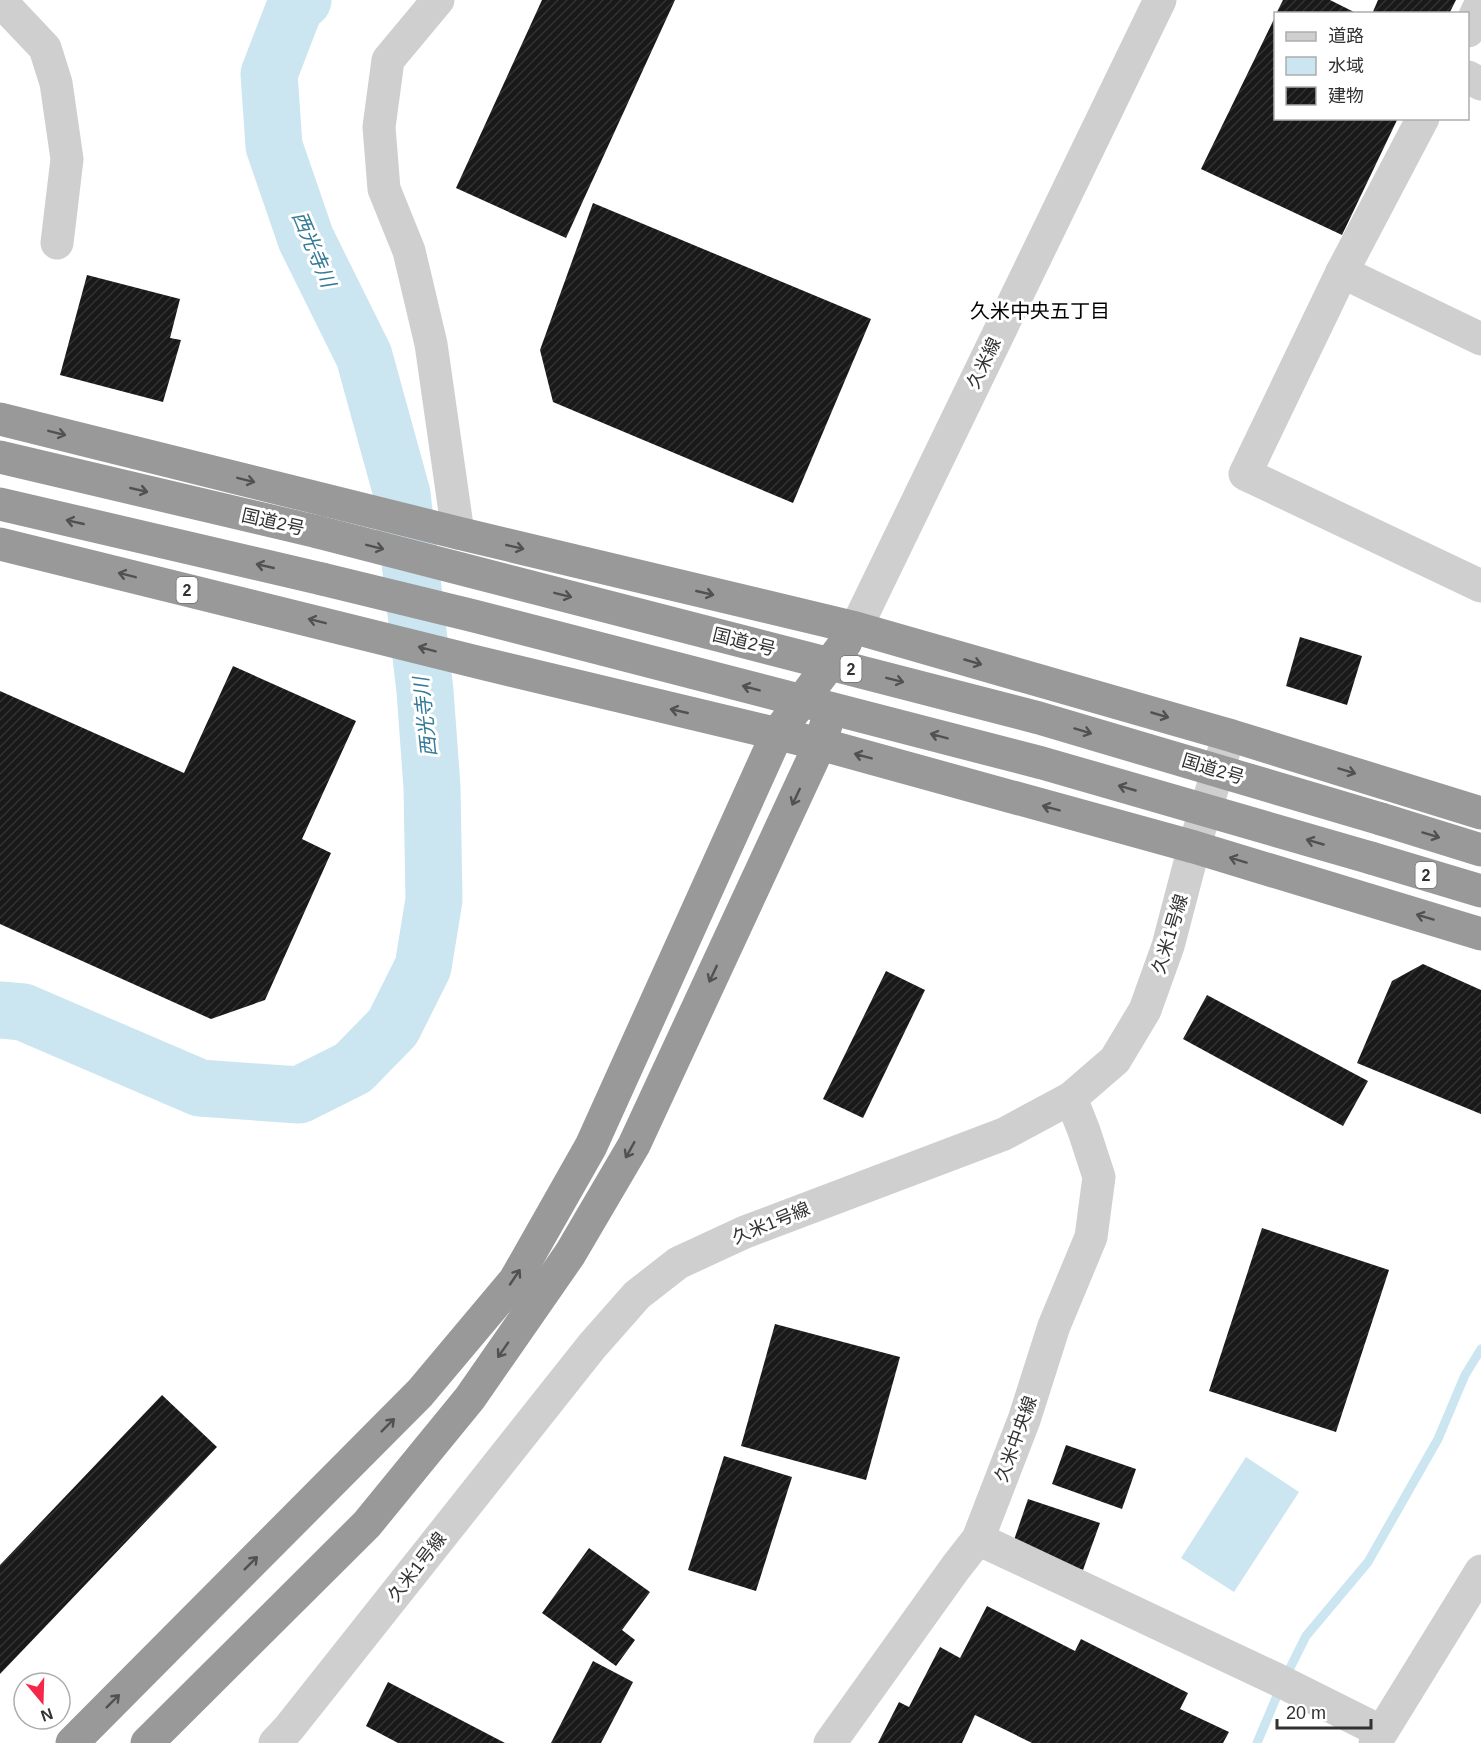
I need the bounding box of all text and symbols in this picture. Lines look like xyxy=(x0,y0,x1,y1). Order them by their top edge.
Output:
legend xyxy=(1274,12,1469,120)
text: 道路 xyxy=(1328,26,1364,46)
text: 水域 xyxy=(1328,56,1364,76)
text: 建物 xyxy=(1328,86,1364,106)
water label: 西光寺川 xyxy=(288,208,341,292)
district label: 久米中央五丁目 xyxy=(970,300,1110,322)
street label: 久米線 xyxy=(963,334,1005,392)
one-way arrow xyxy=(47,427,66,439)
one-way arrow xyxy=(236,474,255,486)
one-way arrow xyxy=(129,484,148,496)
street label: 国道2号 xyxy=(240,505,306,539)
one-way arrow xyxy=(66,516,86,527)
one-way arrow xyxy=(365,541,384,553)
one-way arrow xyxy=(505,542,524,554)
one-way arrow xyxy=(256,560,276,571)
one-way arrow xyxy=(118,568,137,580)
road number: 2 xyxy=(176,577,198,603)
one-way arrow xyxy=(695,587,714,599)
one-way arrow xyxy=(554,590,573,601)
one-way arrow xyxy=(308,615,327,627)
street label: 国道2号 xyxy=(711,625,777,659)
one-way arrow xyxy=(418,643,437,655)
road number: 2 xyxy=(840,656,862,682)
one-way arrow xyxy=(963,656,982,668)
water label: 西光寺川 xyxy=(410,674,440,758)
one-way arrow xyxy=(885,675,904,687)
one-way arrow xyxy=(741,681,760,693)
one-way arrow xyxy=(670,704,689,716)
one-way arrow xyxy=(1150,710,1169,721)
one-way arrow xyxy=(1073,726,1092,737)
one-way arrow xyxy=(930,730,949,742)
one-way arrow xyxy=(854,750,873,761)
street label: 国道2号 xyxy=(1179,750,1247,788)
one-way arrow xyxy=(1337,766,1356,777)
one-way arrow xyxy=(1118,782,1137,793)
one-way arrow xyxy=(789,788,801,806)
one-way arrow xyxy=(1042,801,1061,813)
one-way arrow xyxy=(1421,830,1440,841)
one-way arrow xyxy=(1306,836,1325,847)
one-way arrow xyxy=(1229,854,1248,865)
road number: 2 xyxy=(1416,862,1436,888)
street label: 久米1号線 xyxy=(1148,892,1192,976)
one-way arrow xyxy=(1416,911,1435,922)
one-way arrow xyxy=(707,965,718,983)
one-way arrow xyxy=(624,1141,635,1159)
street label: 久米1号線 xyxy=(729,1198,813,1248)
one-way arrow xyxy=(509,1269,522,1286)
one-way arrow xyxy=(497,1342,509,1358)
street label: 久米中央線 xyxy=(991,1393,1041,1485)
one-way arrow xyxy=(381,1417,396,1432)
street label: 久米1号線 xyxy=(384,1529,450,1605)
one-way arrow xyxy=(243,1556,258,1571)
north arrow xyxy=(12,1671,72,1731)
scale bar xyxy=(1277,1692,1372,1730)
one-way arrow xyxy=(106,1694,121,1709)
text: 20 m xyxy=(1286,1703,1326,1723)
text: N xyxy=(38,1705,55,1725)

